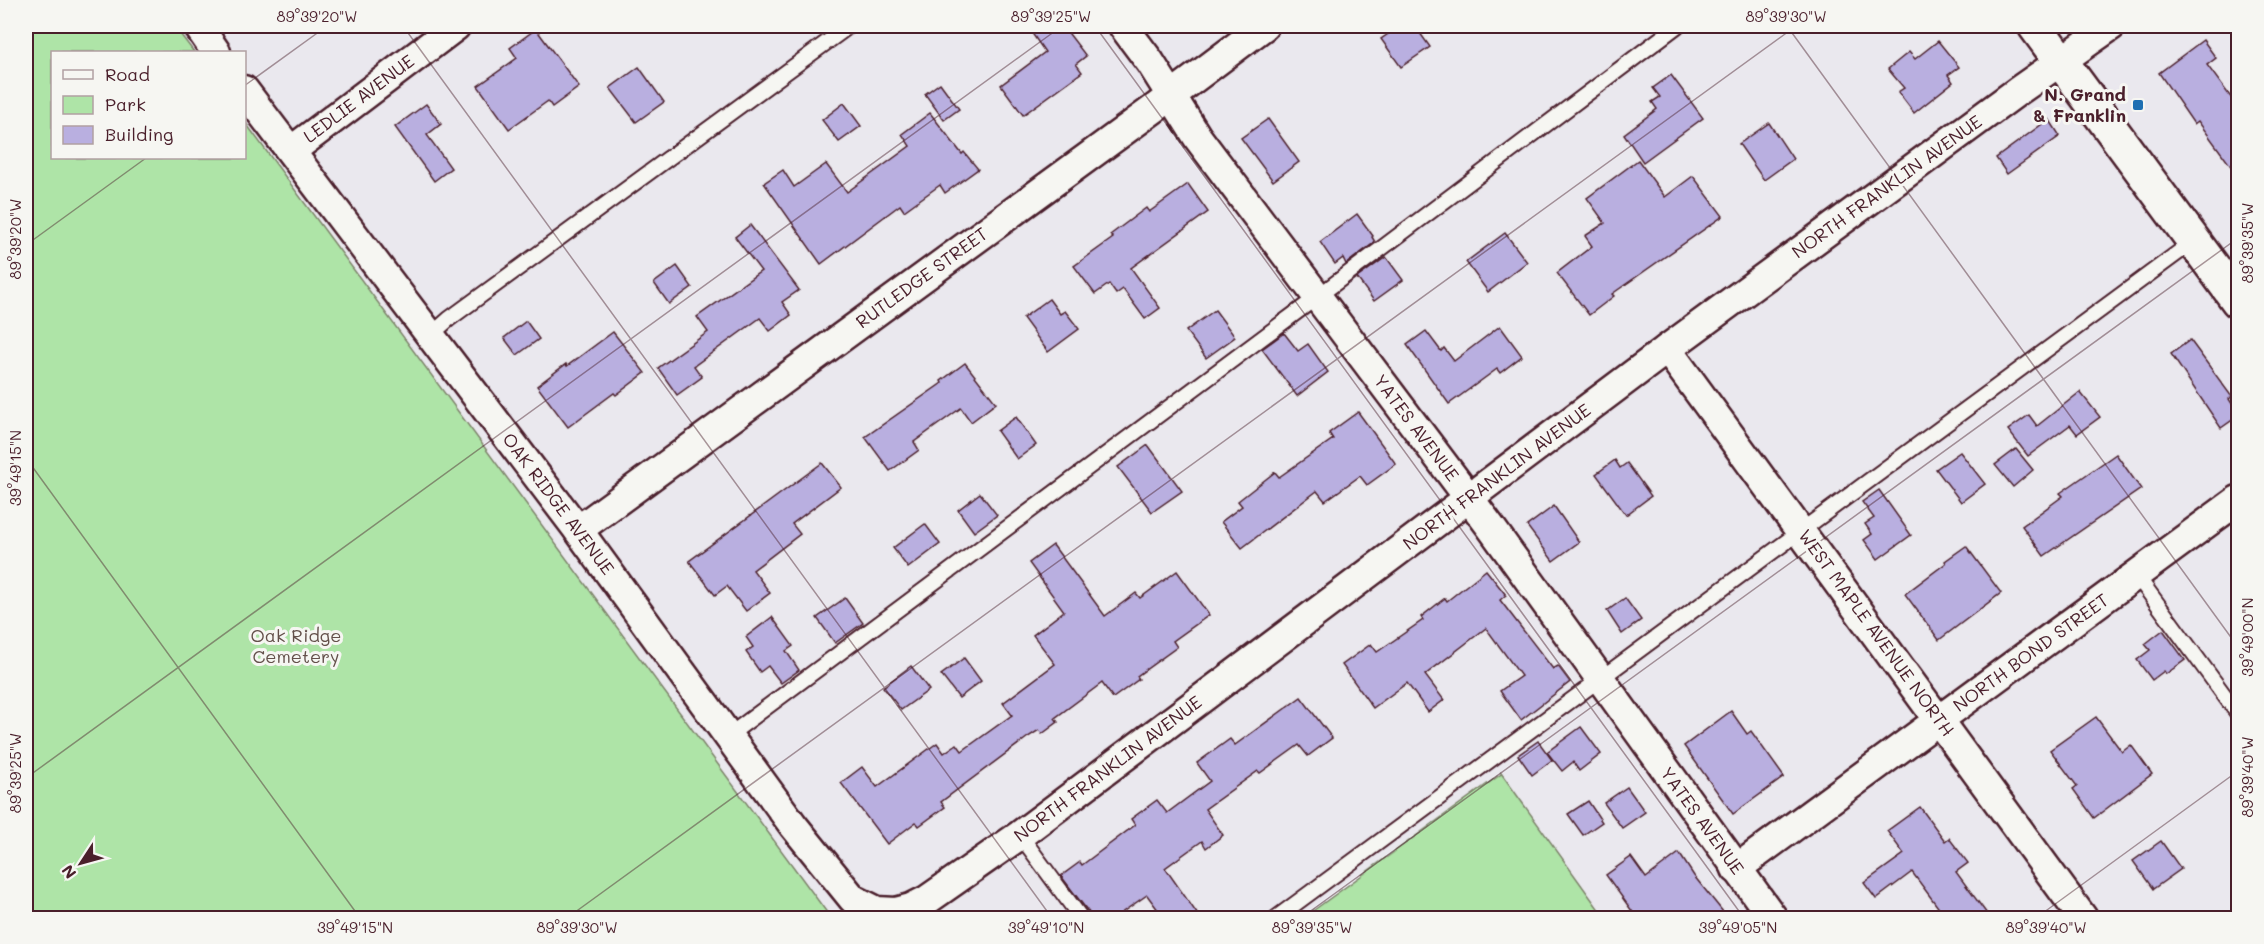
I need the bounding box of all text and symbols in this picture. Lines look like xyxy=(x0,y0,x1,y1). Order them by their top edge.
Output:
text: 89°39'20"W xyxy=(277,6,357,26)
text: 89°39'25"W xyxy=(1011,6,1091,26)
text: 89°39'30"W xyxy=(1745,6,1827,26)
street label: LEDLIE AVENUE xyxy=(298,49,419,148)
legend xyxy=(51,51,246,159)
text: Road xyxy=(105,62,150,86)
place label: N. Grand & Franklin xyxy=(2033,82,2126,127)
text: Park xyxy=(105,92,146,116)
marker: N. Grand & Franklin xyxy=(2131,98,2145,112)
street label: NORTH FRANKLIN AVENUE xyxy=(1786,109,1986,263)
text: Building xyxy=(105,122,173,146)
text: 89°39'20"W xyxy=(5,199,25,279)
text: 89°39'35"W xyxy=(2237,203,2257,283)
street label: RUTLEDGE STREET xyxy=(851,221,992,333)
street label: YATES AVENUE xyxy=(1369,369,1465,486)
street label: NORTH FRANKLIN AVENUE xyxy=(1397,398,1595,555)
street label: OAK RIDGE AVENUE xyxy=(498,428,620,579)
text: 39°49'15"N xyxy=(5,430,25,506)
street label: WEST MAPLE AVENUE NORTH xyxy=(1794,524,1960,741)
street label: NORTH BOND STREET xyxy=(1948,588,2113,717)
text: 39°49'00"N xyxy=(2237,597,2257,677)
park label: Oak Ridge Cemetery xyxy=(251,623,341,668)
street label: NORTH FRANKLIN AVENUE xyxy=(1008,690,1206,847)
text: 89°39'25"W xyxy=(5,733,25,813)
text: 89°39'40"W xyxy=(2237,736,2257,818)
street label: YATES AVENUE xyxy=(1656,762,1750,879)
north arrow xyxy=(51,833,111,893)
text: N xyxy=(56,861,81,883)
text: 39°49'15"N xyxy=(317,917,393,937)
text: 89°39'30"W xyxy=(536,917,618,937)
text: 39°49'10"N xyxy=(1008,917,1084,937)
text: 89°39'35"W xyxy=(1272,917,1352,937)
text: 39°49'05"N xyxy=(1699,917,1777,937)
text: 89°39'40"W xyxy=(2005,917,2087,937)

